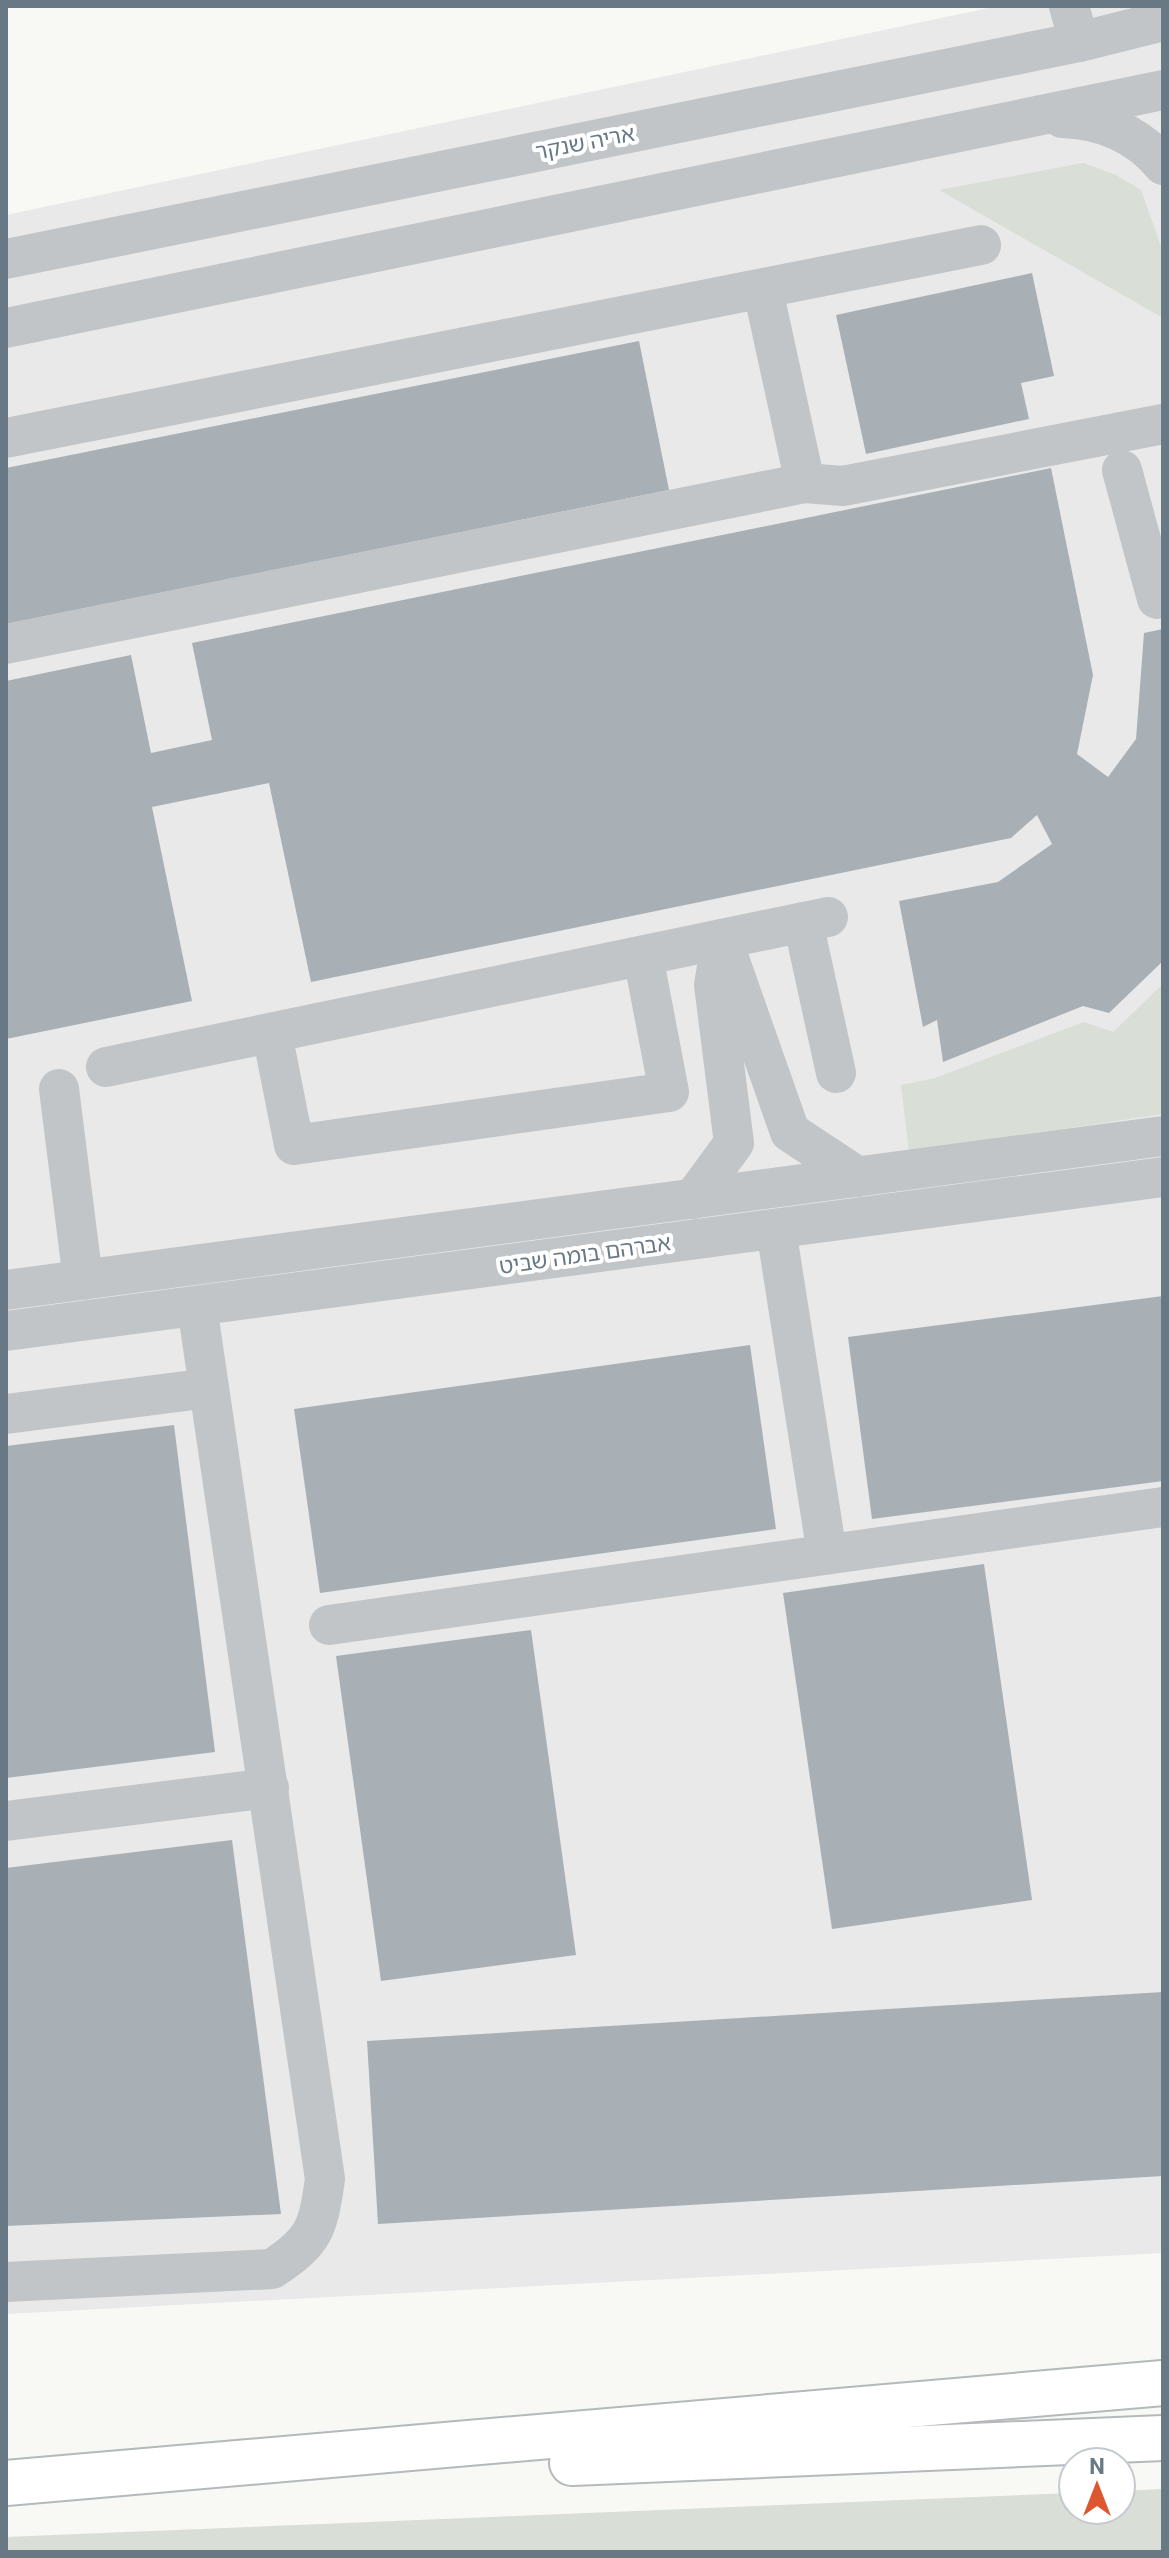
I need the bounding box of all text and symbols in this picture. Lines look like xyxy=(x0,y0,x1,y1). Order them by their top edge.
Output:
street label: אריה שנקר xyxy=(533,121,637,164)
street label: אברהם בומה שביט xyxy=(498,1230,673,1279)
north arrow xyxy=(1057,2446,1137,2526)
text: N xyxy=(1089,2454,1105,2479)

